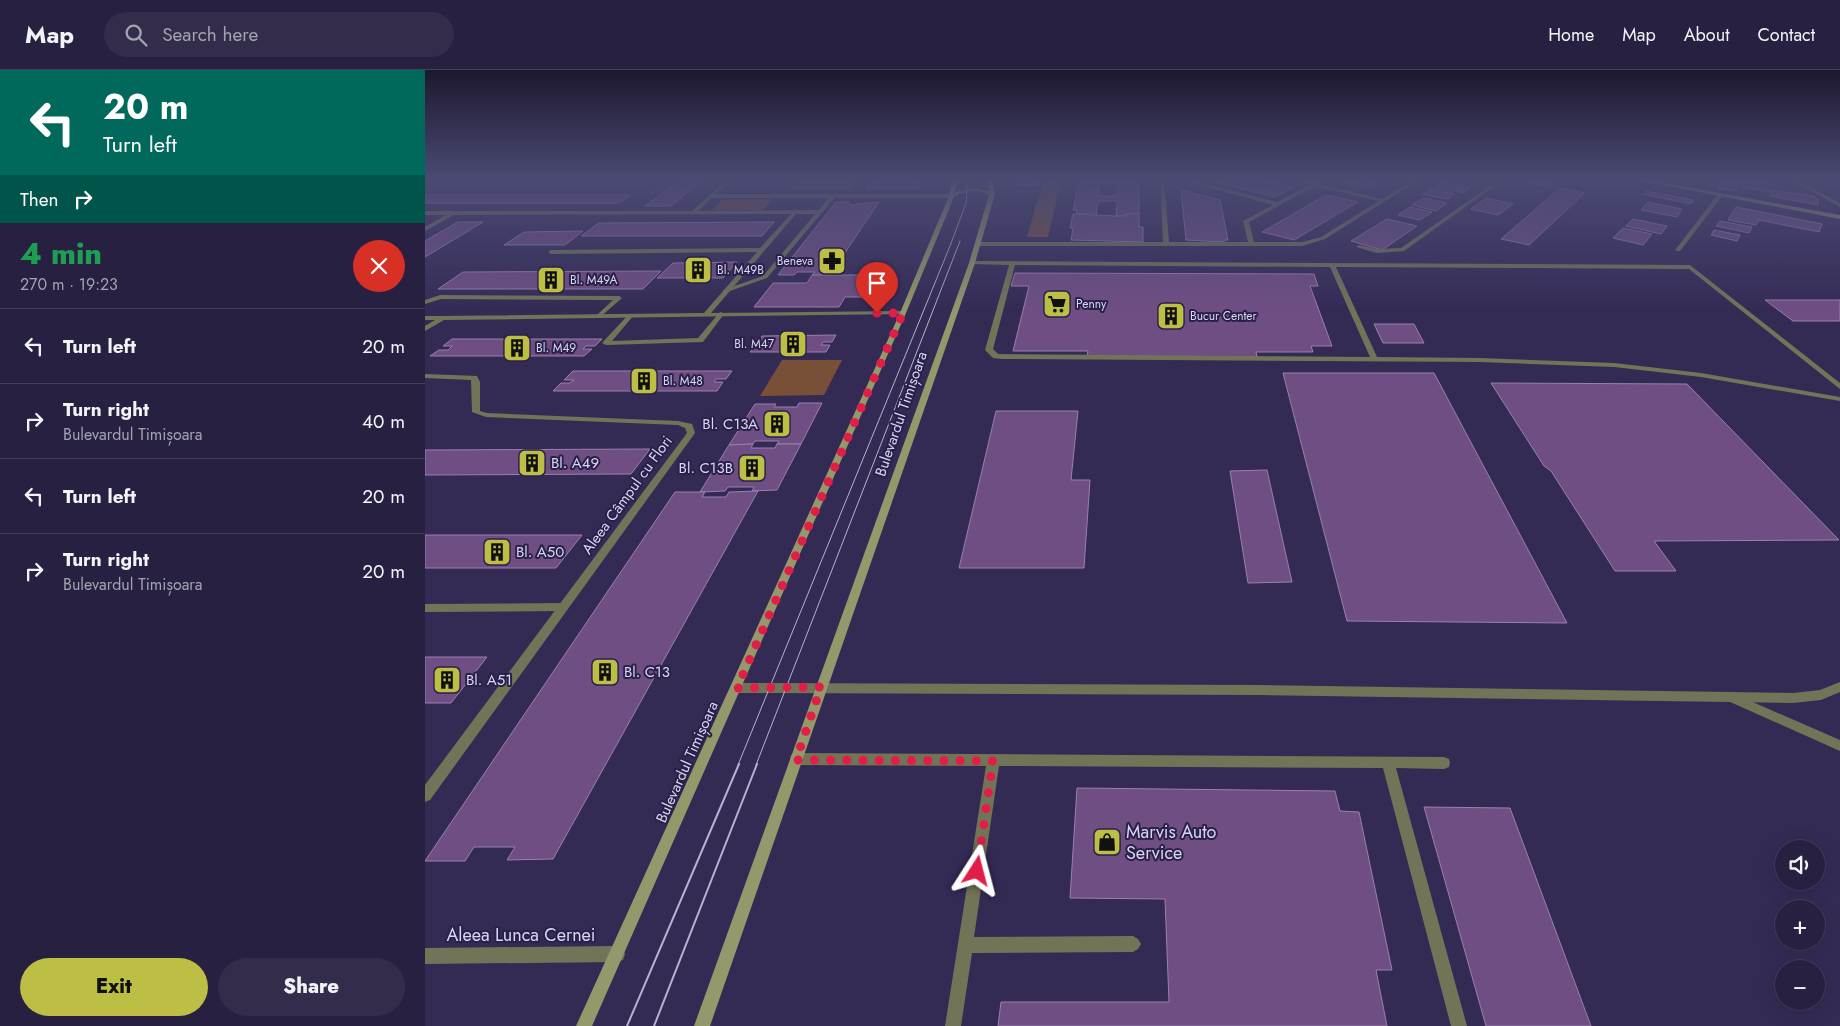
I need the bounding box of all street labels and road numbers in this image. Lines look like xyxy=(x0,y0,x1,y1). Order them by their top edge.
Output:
street label: Bulevardul Timișoara xyxy=(869,349,933,479)
street label: Aleea Câmpul cu Flori xyxy=(576,431,678,559)
street label: Bulevardul Timișoara xyxy=(650,698,724,826)
street label: Aleea Lunca Cernei xyxy=(446,922,596,948)

